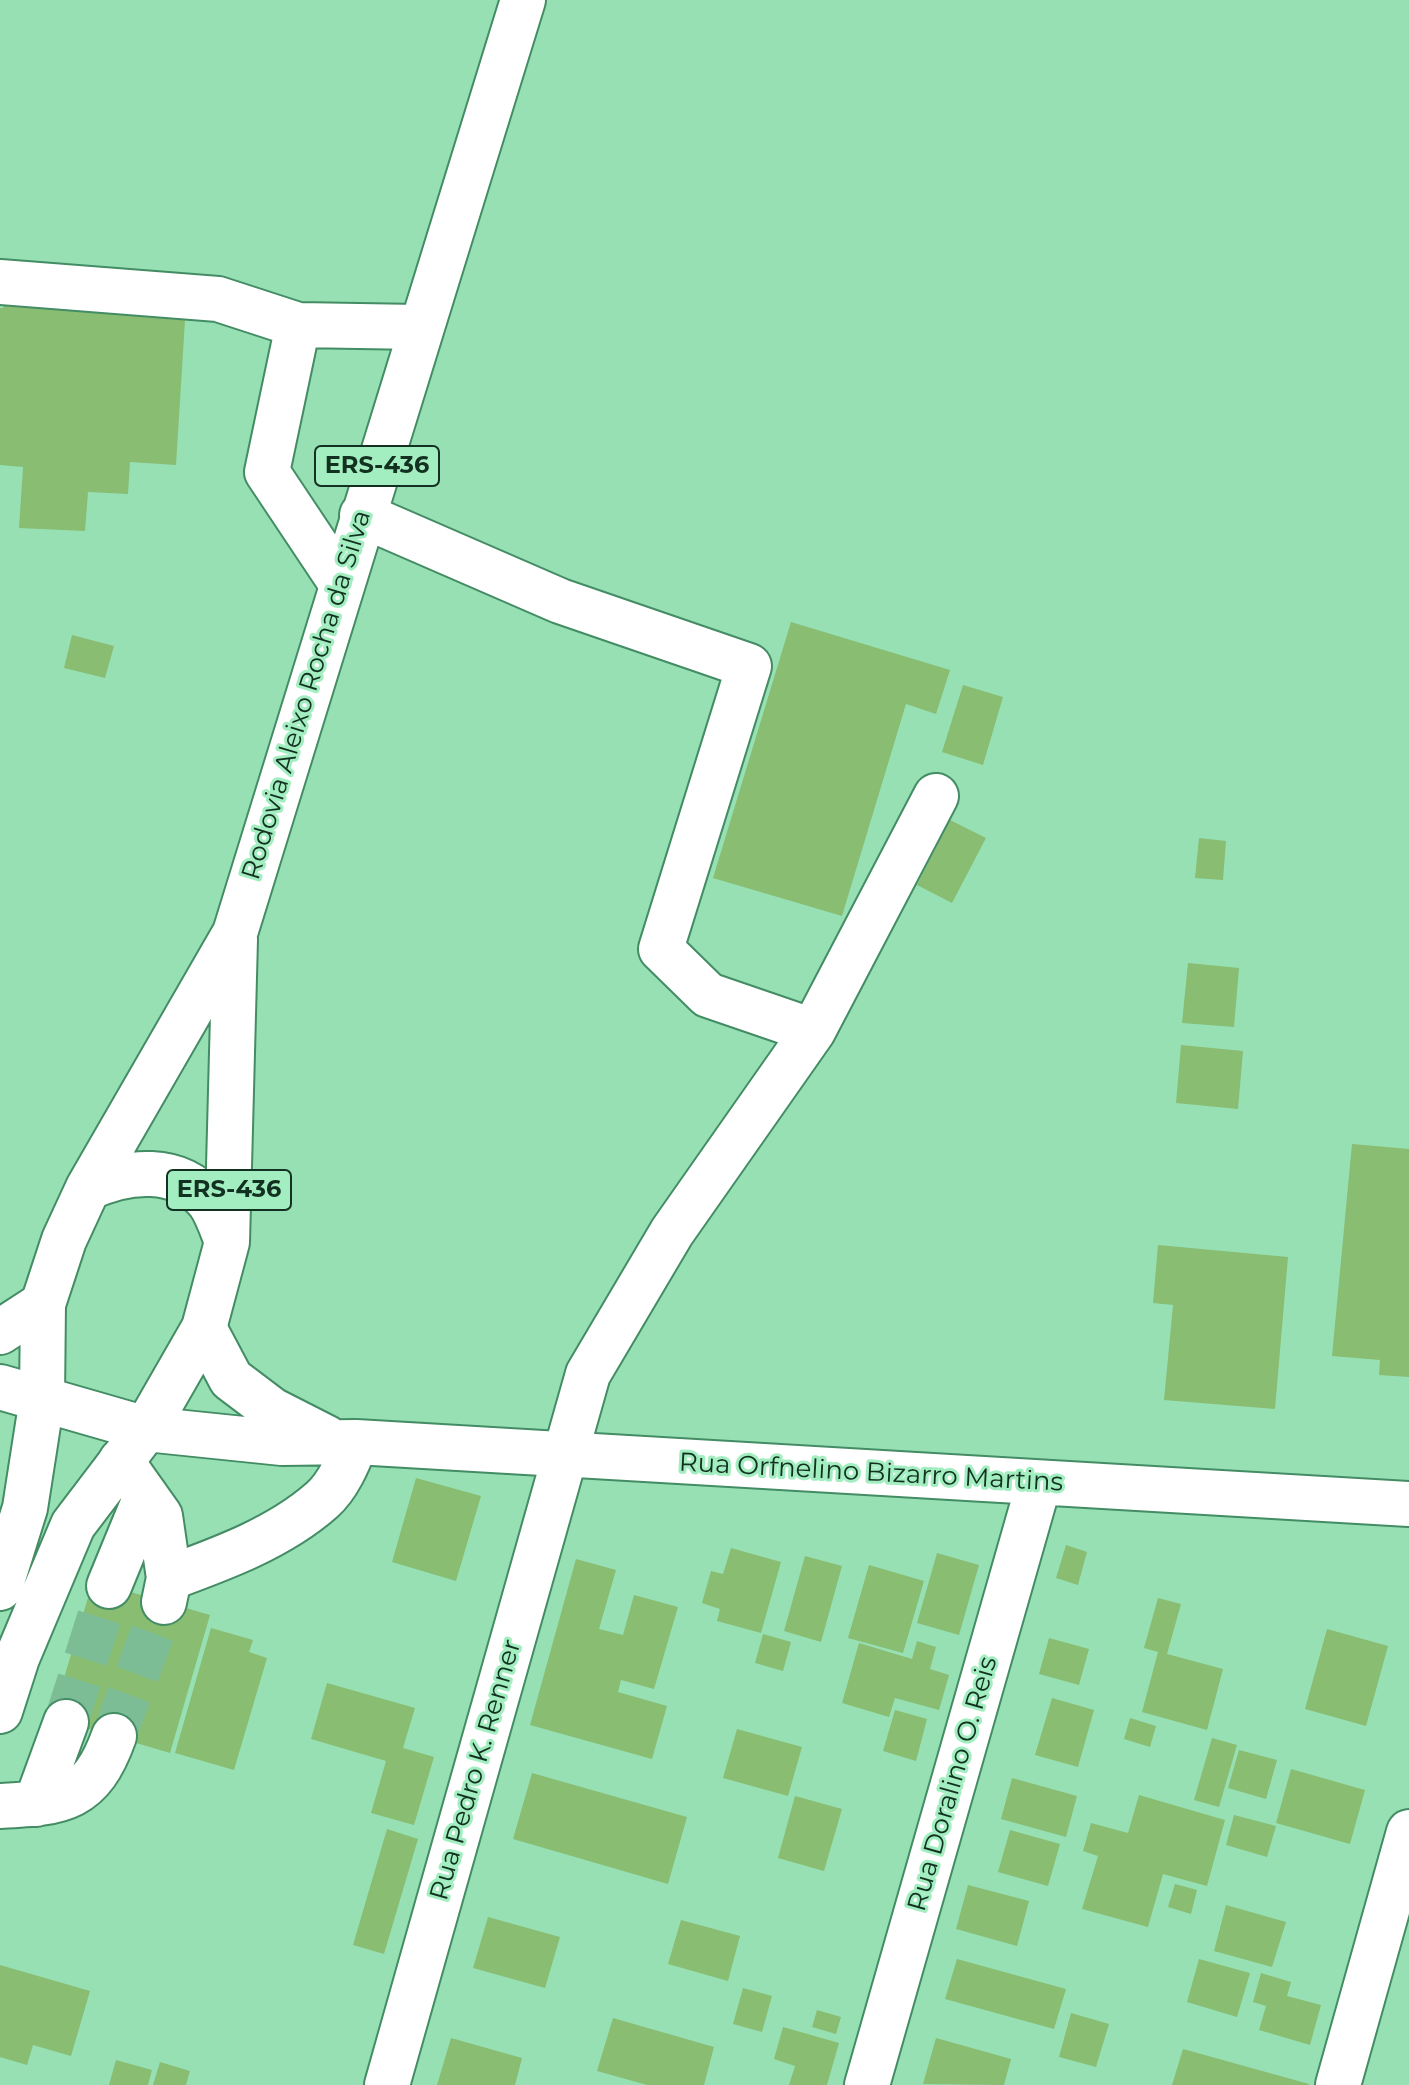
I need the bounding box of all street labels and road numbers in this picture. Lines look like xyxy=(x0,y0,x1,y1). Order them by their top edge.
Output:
road number: ERS-436 xyxy=(315,446,439,486)
street label: Rodovia Aleixo Rocha da Silva xyxy=(236,506,378,884)
road number: ERS-436 xyxy=(167,1170,291,1210)
street label: Rua Orfnelino Bizarro Martins xyxy=(678,1447,1064,1499)
street label: Rua Pedro K. Renner xyxy=(424,1636,528,1904)
street label: Rua Doralino O. Reis xyxy=(902,1653,1004,1915)

